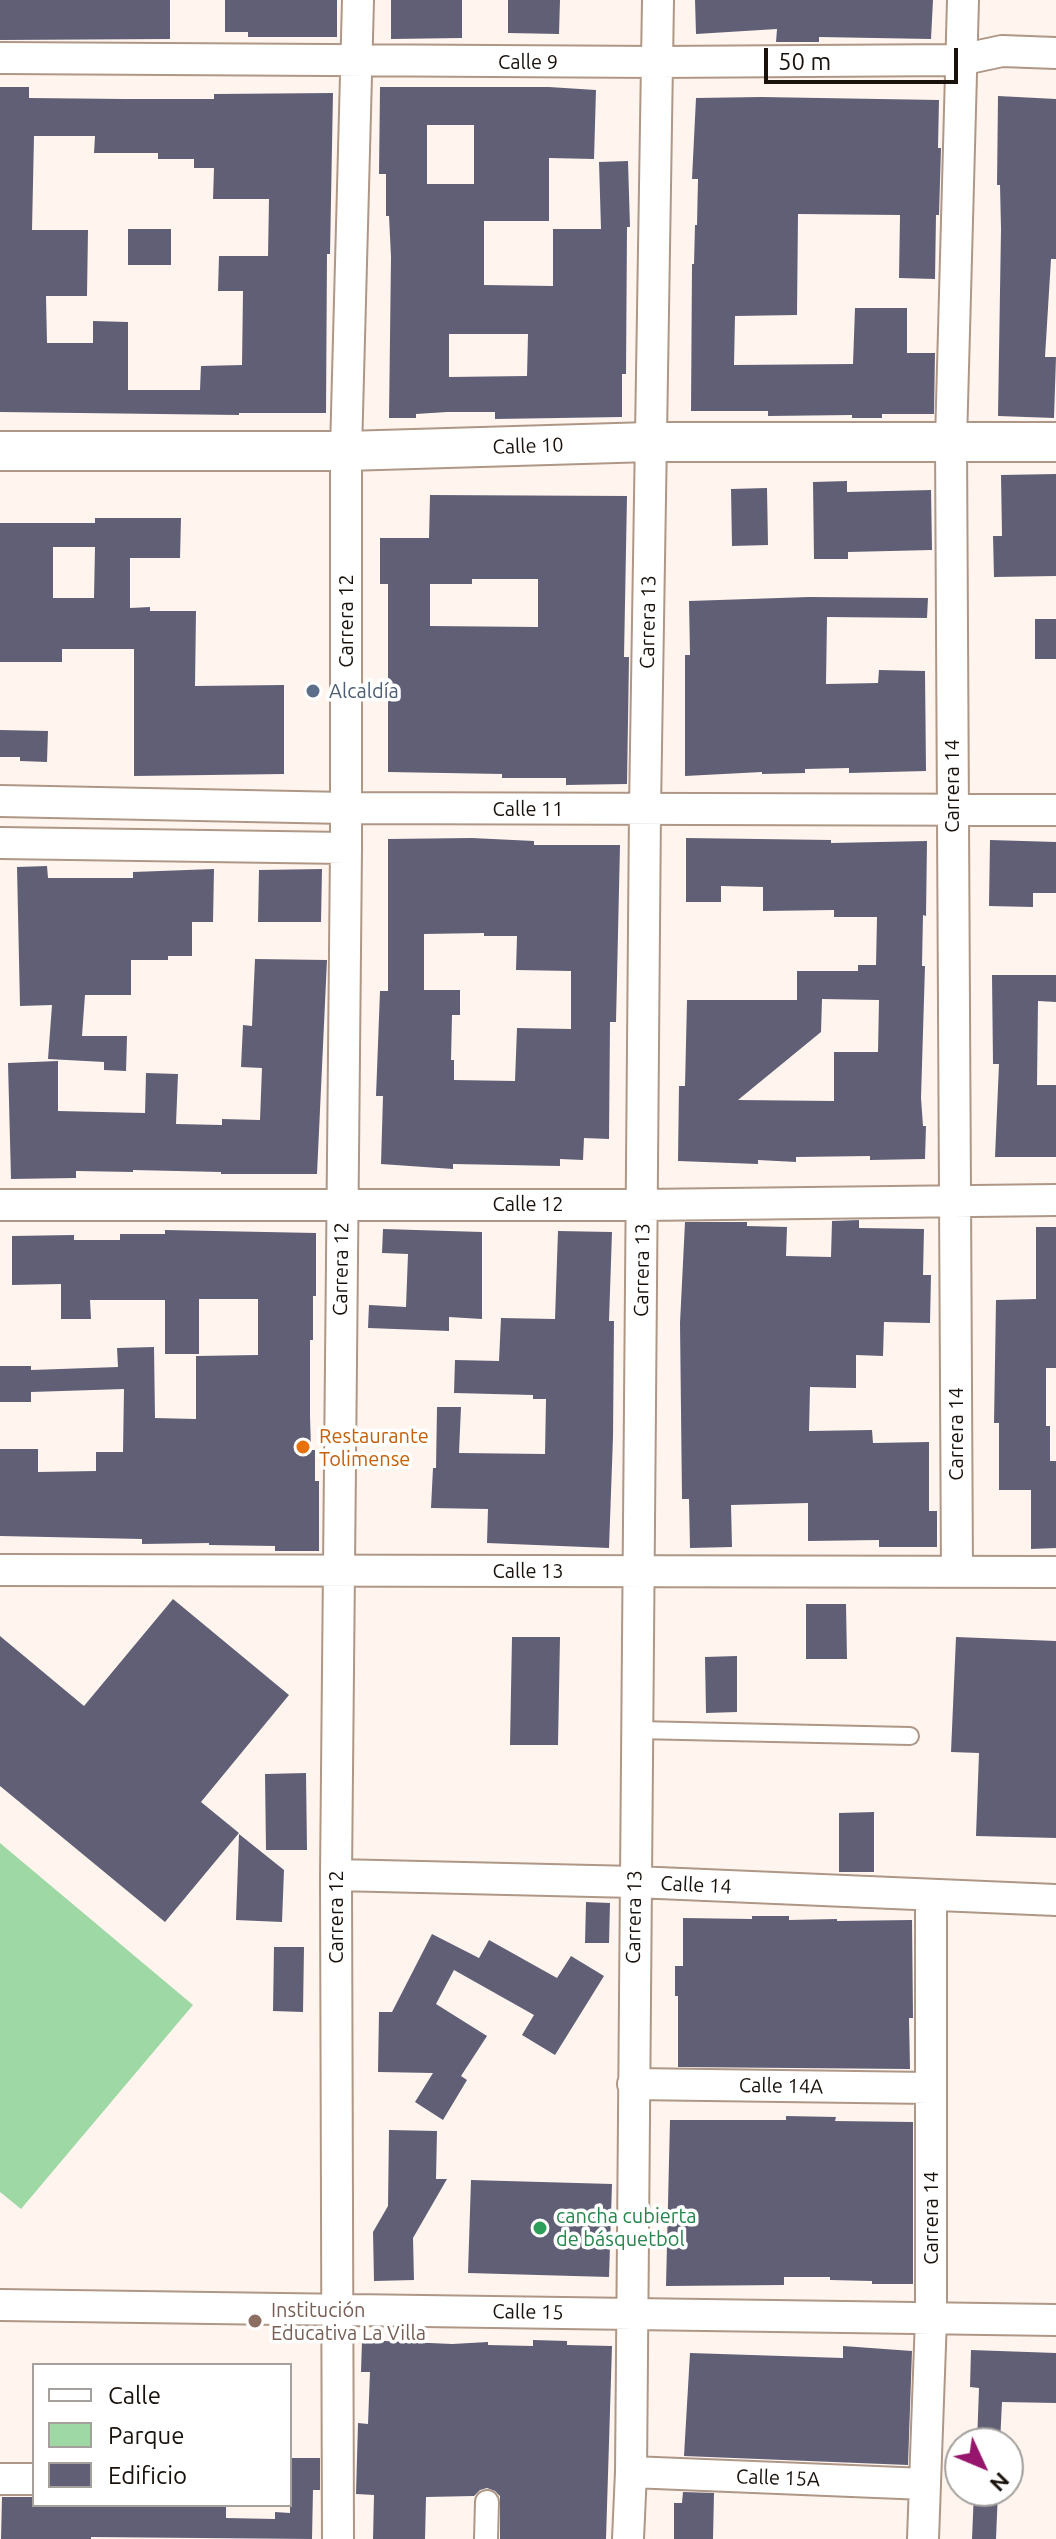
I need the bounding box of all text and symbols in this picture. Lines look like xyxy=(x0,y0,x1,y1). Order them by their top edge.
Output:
scale bar xyxy=(768,32,962,82)
text: 50 m xyxy=(778,48,831,75)
street label: Calle 9 xyxy=(498,50,558,74)
street label: Calle 10 xyxy=(492,433,564,459)
street label: Carrera 12 xyxy=(334,574,358,668)
street label: Carrera 13 xyxy=(635,575,661,669)
place label: Alcaldía xyxy=(329,679,399,703)
marker: Alcaldía xyxy=(304,682,322,700)
street label: Carrera 14 xyxy=(940,739,964,833)
street label: Calle 11 xyxy=(492,797,564,821)
street label: Calle 12 xyxy=(492,1192,564,1216)
street label: Carrera 12 xyxy=(328,1222,354,1316)
street label: Carrera 13 xyxy=(629,1223,655,1317)
street label: Carrera 14 xyxy=(944,1387,968,1481)
place label: Restaurante Tolimense xyxy=(319,1424,429,1471)
marker: Restaurante Tolimense xyxy=(294,1438,312,1456)
street label: Calle 13 xyxy=(492,1559,564,1583)
street label: Carrera 12 xyxy=(324,1870,348,1964)
street label: Carrera 13 xyxy=(621,1870,647,1964)
street label: Calle 14 xyxy=(660,1871,732,1899)
street label: Calle 14A xyxy=(739,2073,823,2099)
street label: Carrera 14 xyxy=(919,2171,943,2265)
place label: cancha cubierta de básquetbol xyxy=(556,2204,697,2251)
marker: cancha cubierta de básquetbol xyxy=(531,2219,549,2237)
place label: Institución Educativa La Villa xyxy=(271,2298,426,2345)
street label: Calle 15 xyxy=(492,2299,564,2325)
marker: Institución Educativa La Villa xyxy=(246,2312,264,2330)
legend xyxy=(32,2363,292,2507)
text: Calle xyxy=(108,2382,161,2409)
text: Parque xyxy=(108,2422,185,2449)
north arrow xyxy=(944,2427,1024,2507)
text: Edificio xyxy=(108,2462,187,2489)
street label: Calle 15A xyxy=(735,2465,821,2491)
text: N xyxy=(985,2468,1015,2497)

